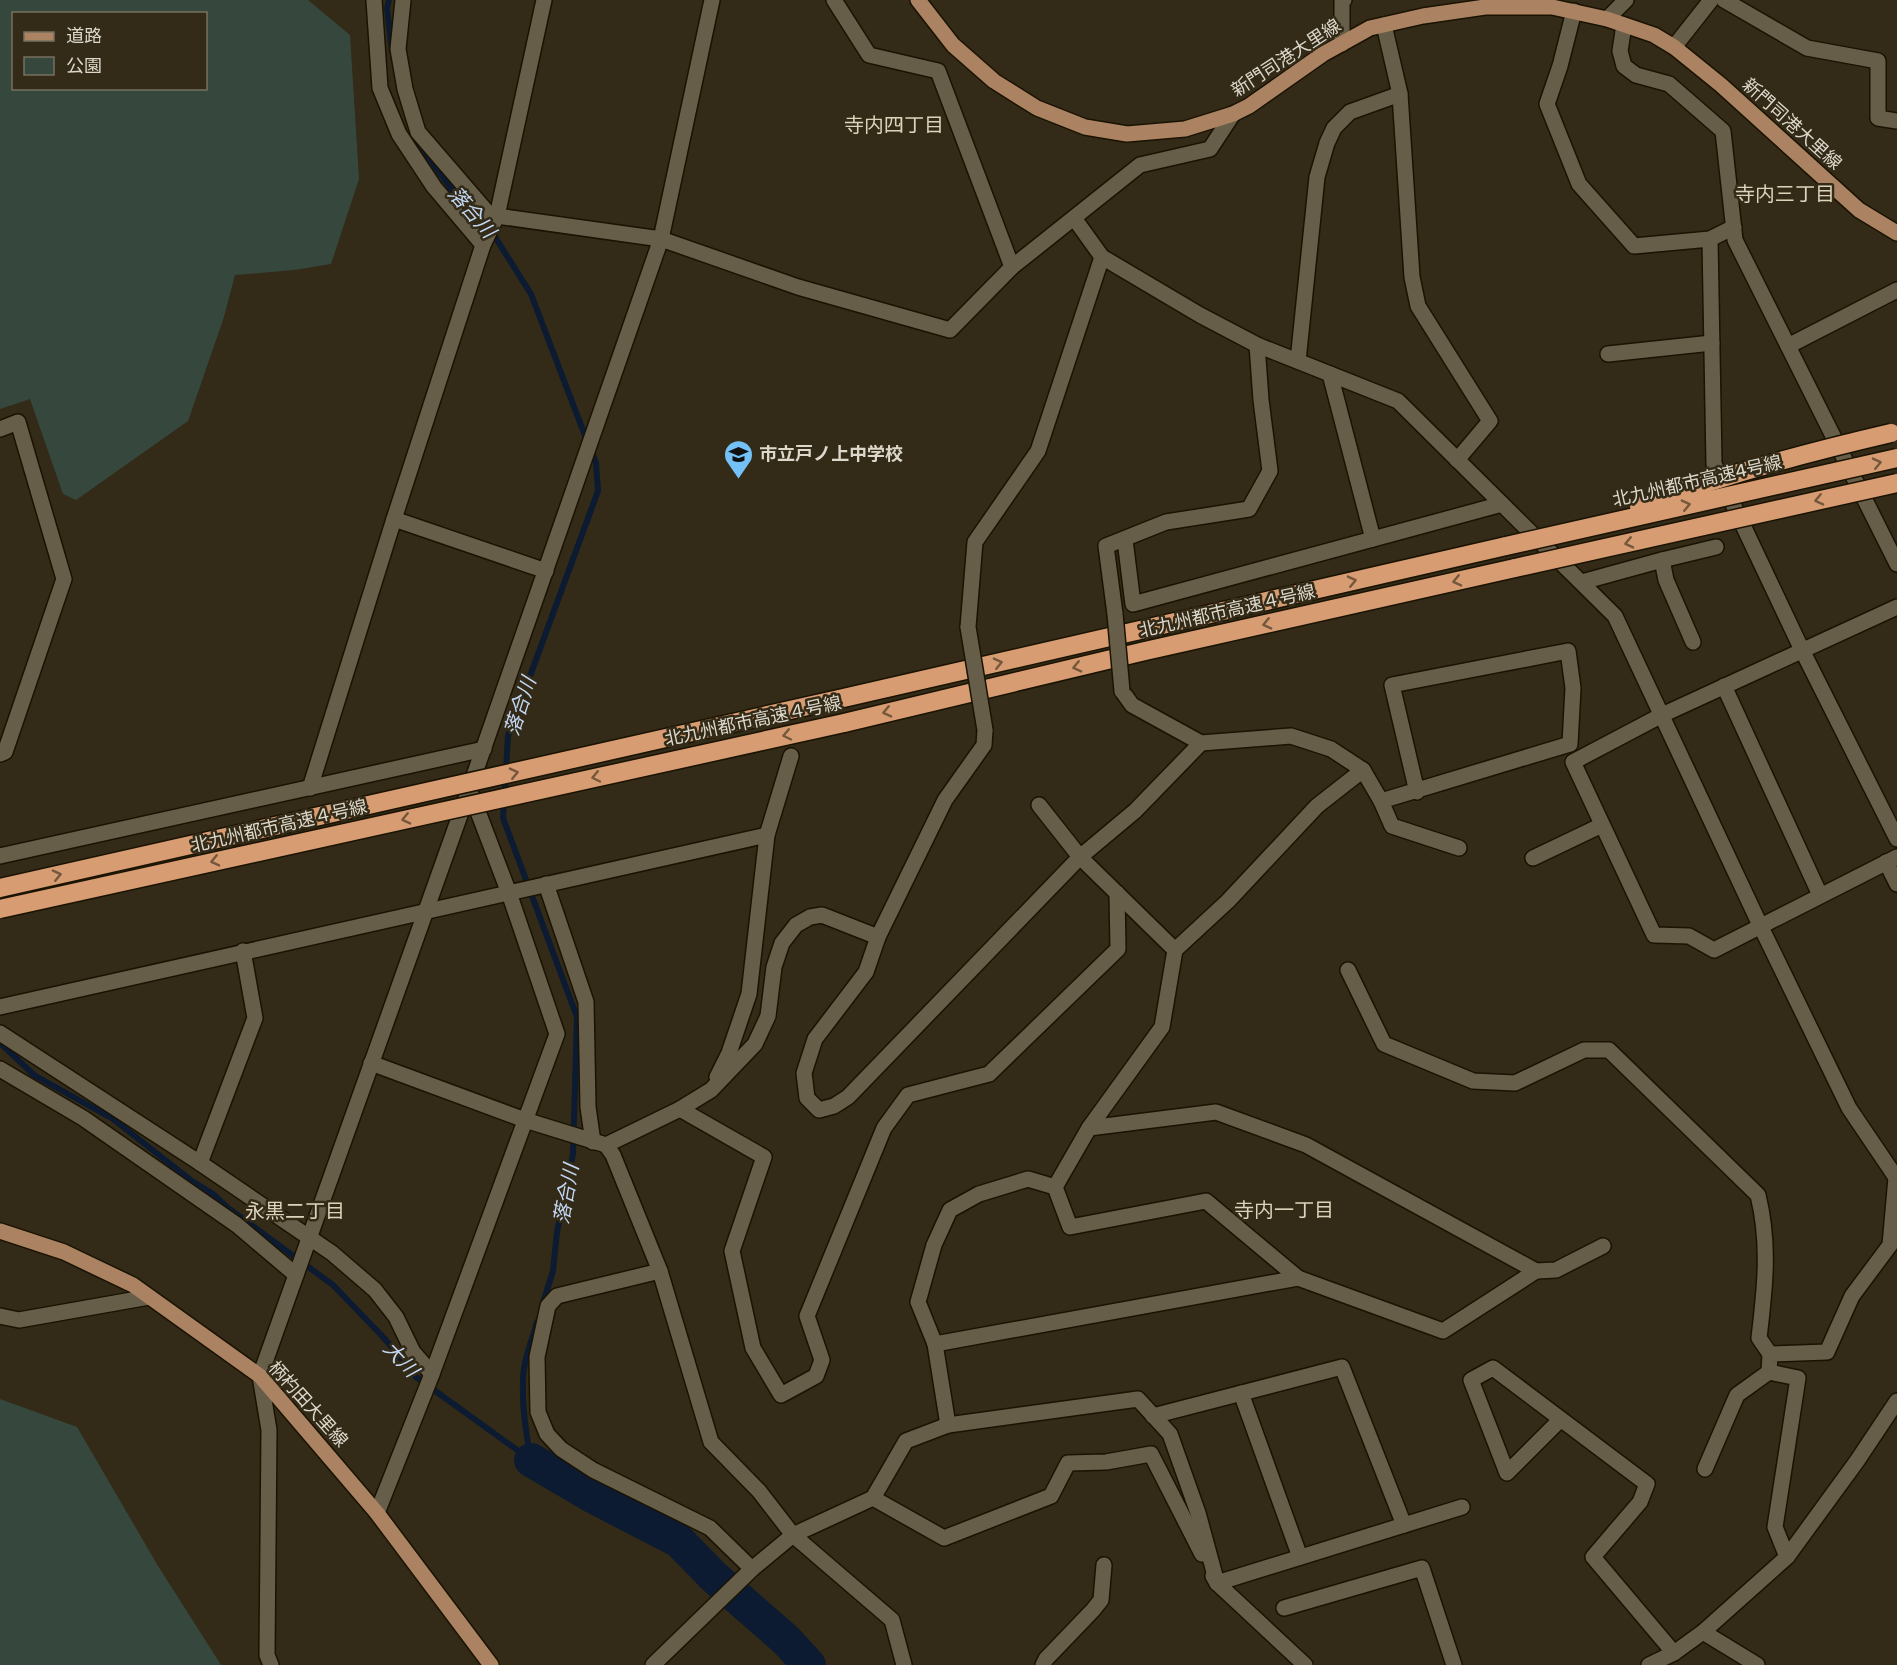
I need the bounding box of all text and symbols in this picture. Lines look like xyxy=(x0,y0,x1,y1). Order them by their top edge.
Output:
legend xyxy=(12,12,207,90)
street label: 新門司港大里線 xyxy=(1227,14,1345,102)
text: 道路 xyxy=(66,25,102,47)
text: 公園 xyxy=(66,55,102,77)
street label: 新門司港大里線 xyxy=(1738,74,1846,174)
district label: 寺内四丁目 xyxy=(844,113,944,137)
water label: 落合川 xyxy=(443,181,502,244)
district label: 寺内三丁目 xyxy=(1735,182,1835,206)
school or university icon: 市立戸ノ上中学校 xyxy=(722,438,754,480)
place label: 市立戸ノ上中学校 xyxy=(759,443,903,465)
street label: 北九州都市高速4号線 xyxy=(1610,451,1784,511)
one-way arrow xyxy=(1872,457,1882,470)
one-way arrow xyxy=(1815,493,1825,506)
one-way arrow xyxy=(1681,500,1691,513)
one-way arrow xyxy=(1624,535,1634,548)
one-way arrow xyxy=(1453,574,1463,587)
one-way arrow xyxy=(1347,576,1357,589)
street label: 北九州都市高速４号線 xyxy=(1137,580,1317,642)
one-way arrow xyxy=(1262,616,1272,629)
one-way arrow xyxy=(993,657,1003,670)
one-way arrow xyxy=(1072,660,1082,673)
water label: 落合川 xyxy=(499,672,541,738)
street label: 北九州都市高速４号線 xyxy=(663,692,843,750)
one-way arrow xyxy=(883,705,893,718)
one-way arrow xyxy=(782,728,792,741)
one-way arrow xyxy=(509,767,519,780)
one-way arrow xyxy=(591,770,601,783)
street label: 北九州都市高速４号線 xyxy=(189,795,369,857)
one-way arrow xyxy=(401,812,411,825)
one-way arrow xyxy=(210,854,220,867)
one-way arrow xyxy=(52,869,62,882)
water label: 落合川 xyxy=(549,1160,583,1226)
district label: 寺内一丁目 xyxy=(1234,1198,1334,1222)
district label: 永黒二丁目 xyxy=(245,1199,345,1223)
water label: 大川 xyxy=(379,1336,425,1383)
street label: 柄杓田大里線 xyxy=(264,1357,352,1451)

